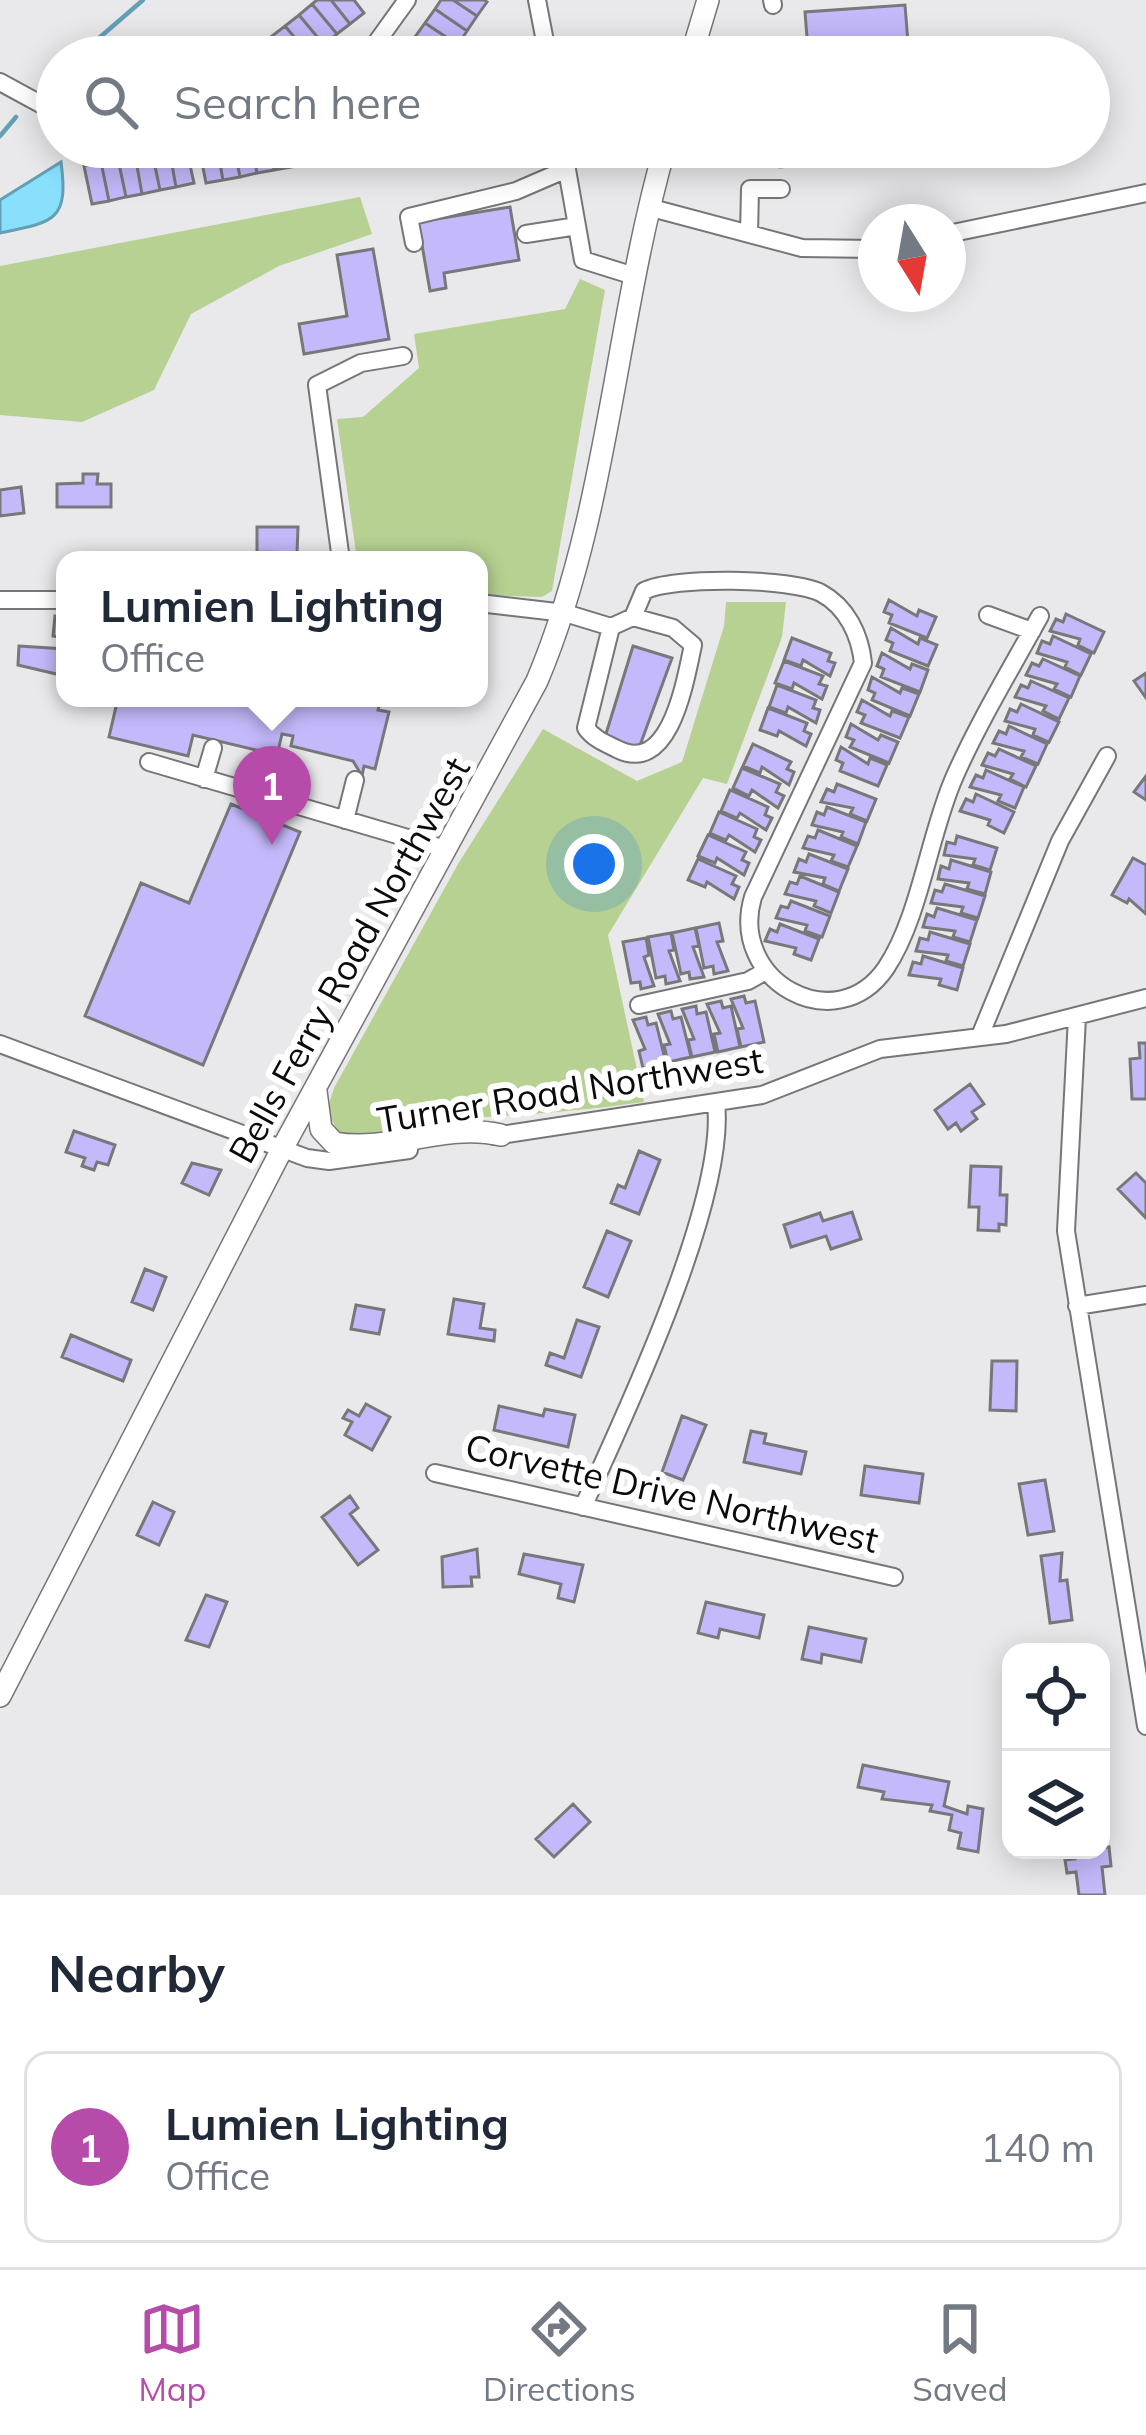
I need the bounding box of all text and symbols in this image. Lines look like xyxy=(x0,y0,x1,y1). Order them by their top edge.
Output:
search box xyxy=(36,36,1110,168)
icon: search xyxy=(78,69,144,135)
text: Search here xyxy=(174,74,421,130)
north arrow xyxy=(858,204,966,312)
popup xyxy=(56,551,488,707)
text: Lumien Lighting xyxy=(100,577,444,633)
text: Office xyxy=(100,633,205,682)
pin: 1 xyxy=(233,746,311,845)
street label: Bells Ferry Road Northwest xyxy=(218,749,479,1170)
your location xyxy=(564,834,624,894)
street label: Turner Road Northwest xyxy=(374,1037,766,1142)
street label: Corvette Drive Northwest xyxy=(461,1423,883,1562)
map controls xyxy=(1002,1643,1110,1859)
button: locate xyxy=(1002,1643,1110,1751)
button: layers xyxy=(1002,1751,1110,1859)
text: Nearby xyxy=(48,1941,225,2005)
text: Lumien Lighting xyxy=(165,2095,509,2151)
text: 1 xyxy=(78,2123,102,2172)
text: 140 m xyxy=(980,2123,1095,2172)
text: Office xyxy=(165,2151,270,2200)
tab: Map xyxy=(138,2296,206,2409)
tab: Directions xyxy=(483,2296,636,2409)
tab: Saved xyxy=(912,2296,1008,2409)

